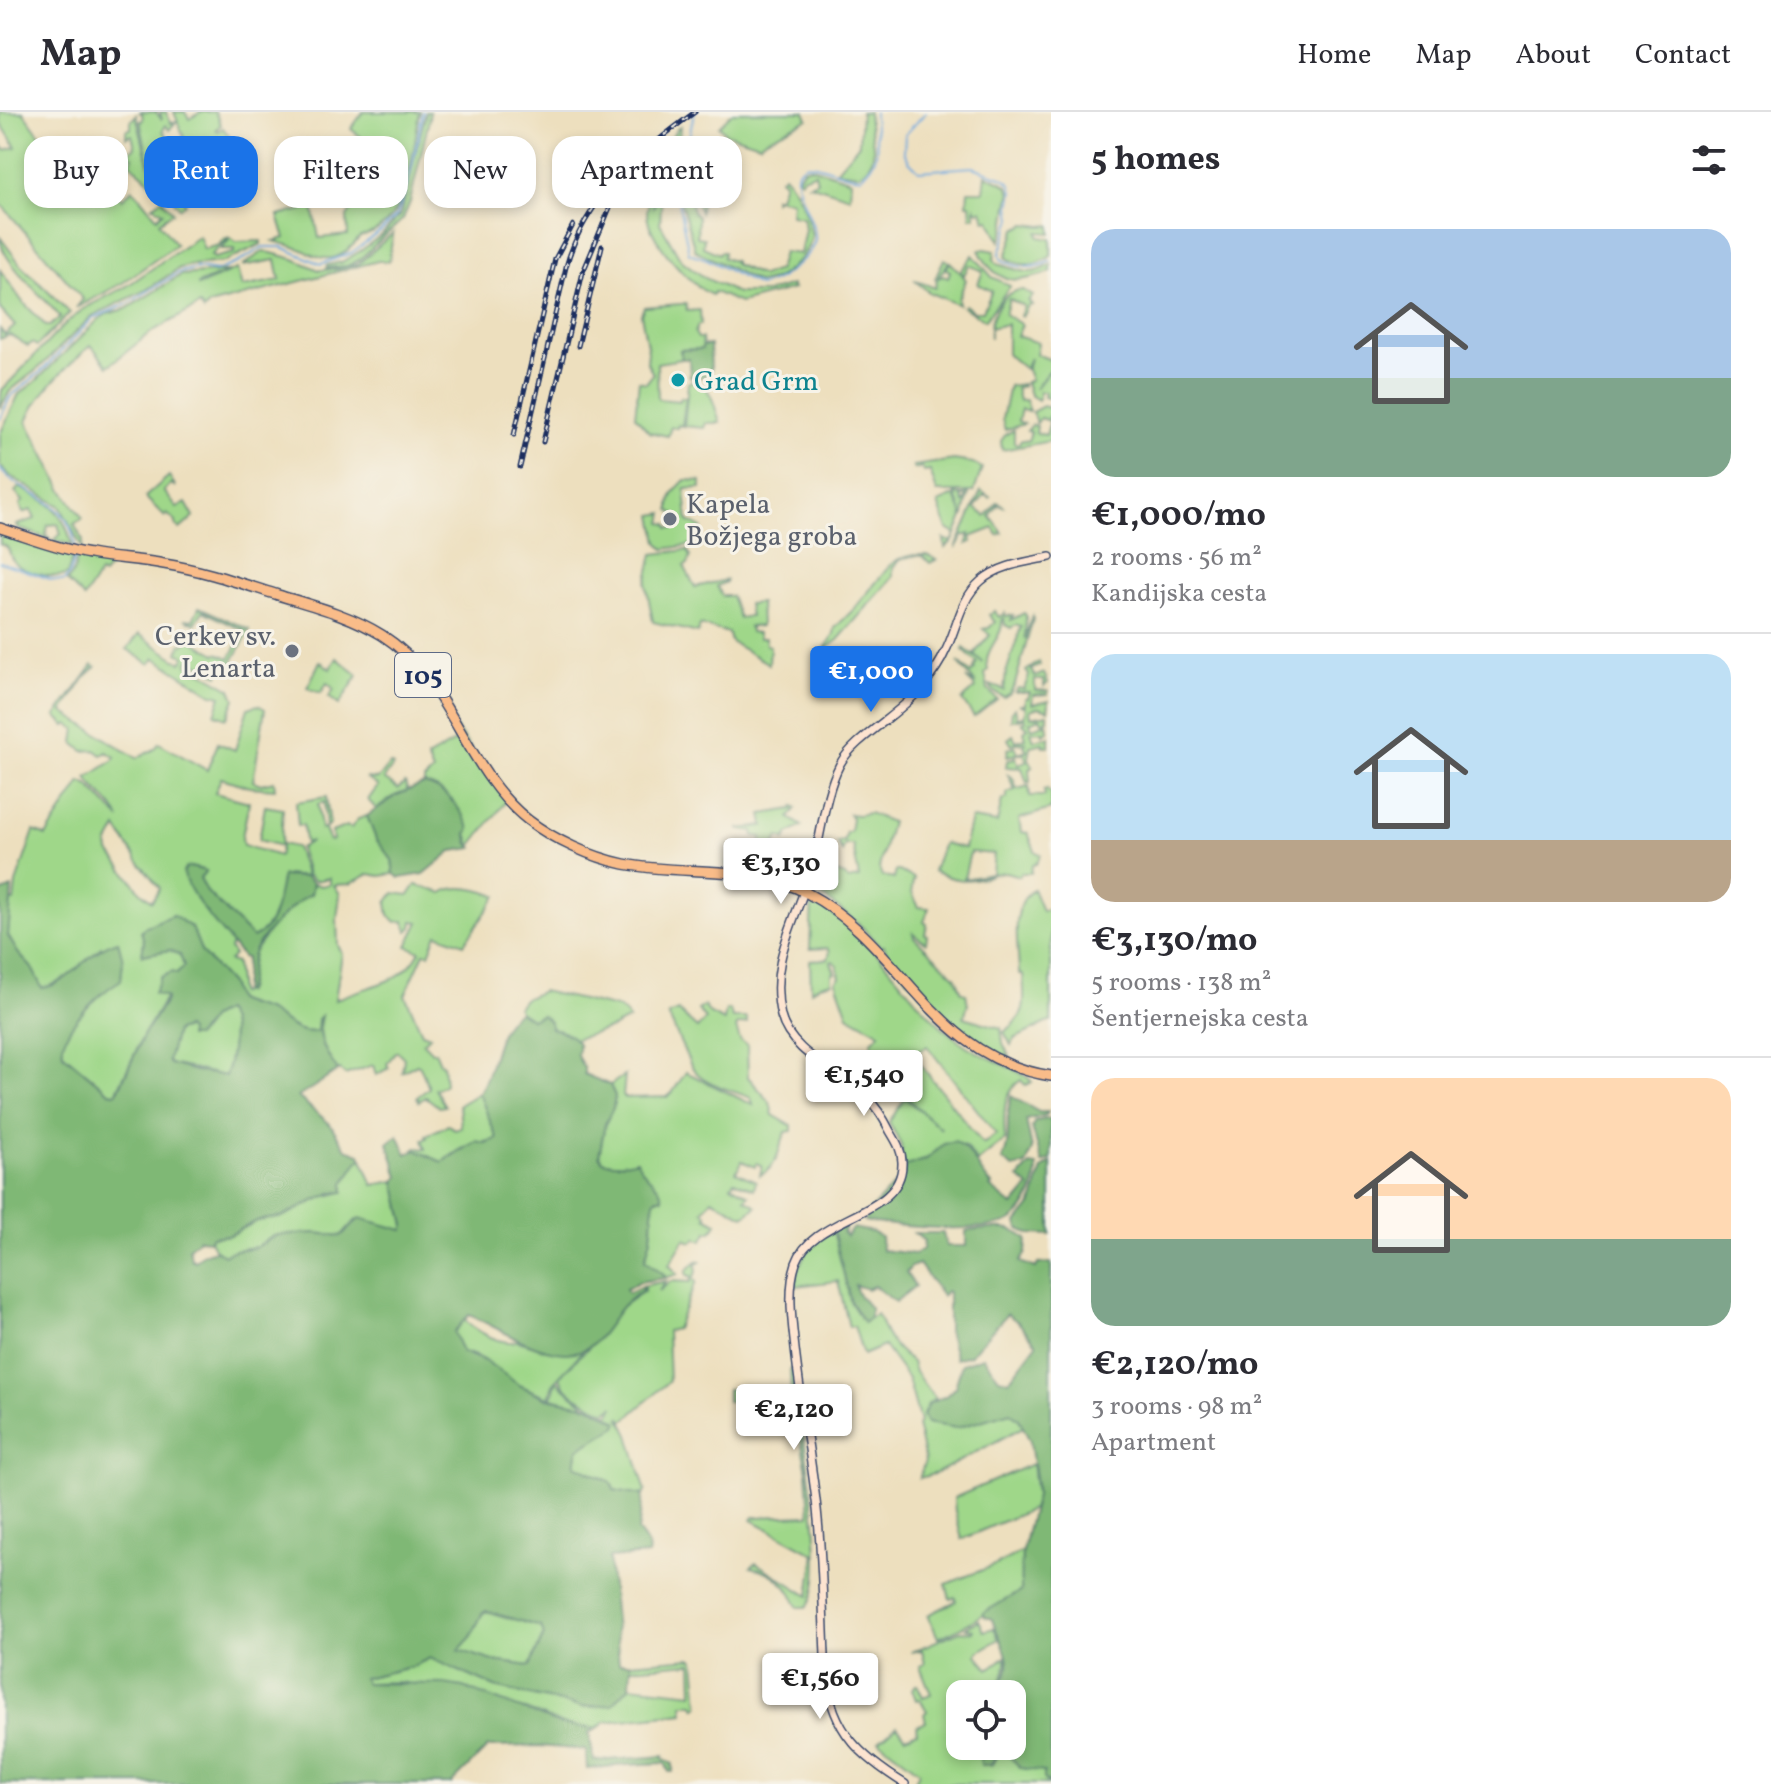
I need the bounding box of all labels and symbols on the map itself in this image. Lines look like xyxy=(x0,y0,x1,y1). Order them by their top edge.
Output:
place label: Grad Grm xyxy=(694,363,819,402)
marker: Grad Grm xyxy=(669,371,687,389)
place label: Kapela Božjega groba xyxy=(686,486,857,557)
marker: Kapela Božjega groba xyxy=(661,510,679,528)
place label: Cerkev sv. Lenarta xyxy=(155,618,276,689)
marker: Cerkev sv. Lenarta xyxy=(283,642,301,660)
pin: €1,000 xyxy=(806,646,936,714)
road number: 105 xyxy=(395,653,451,697)
pin: €3,130 xyxy=(716,838,846,906)
pin: €1,540 xyxy=(799,1050,929,1118)
pin: €2,120 xyxy=(729,1384,859,1452)
pin: €1,560 xyxy=(755,1653,885,1721)

